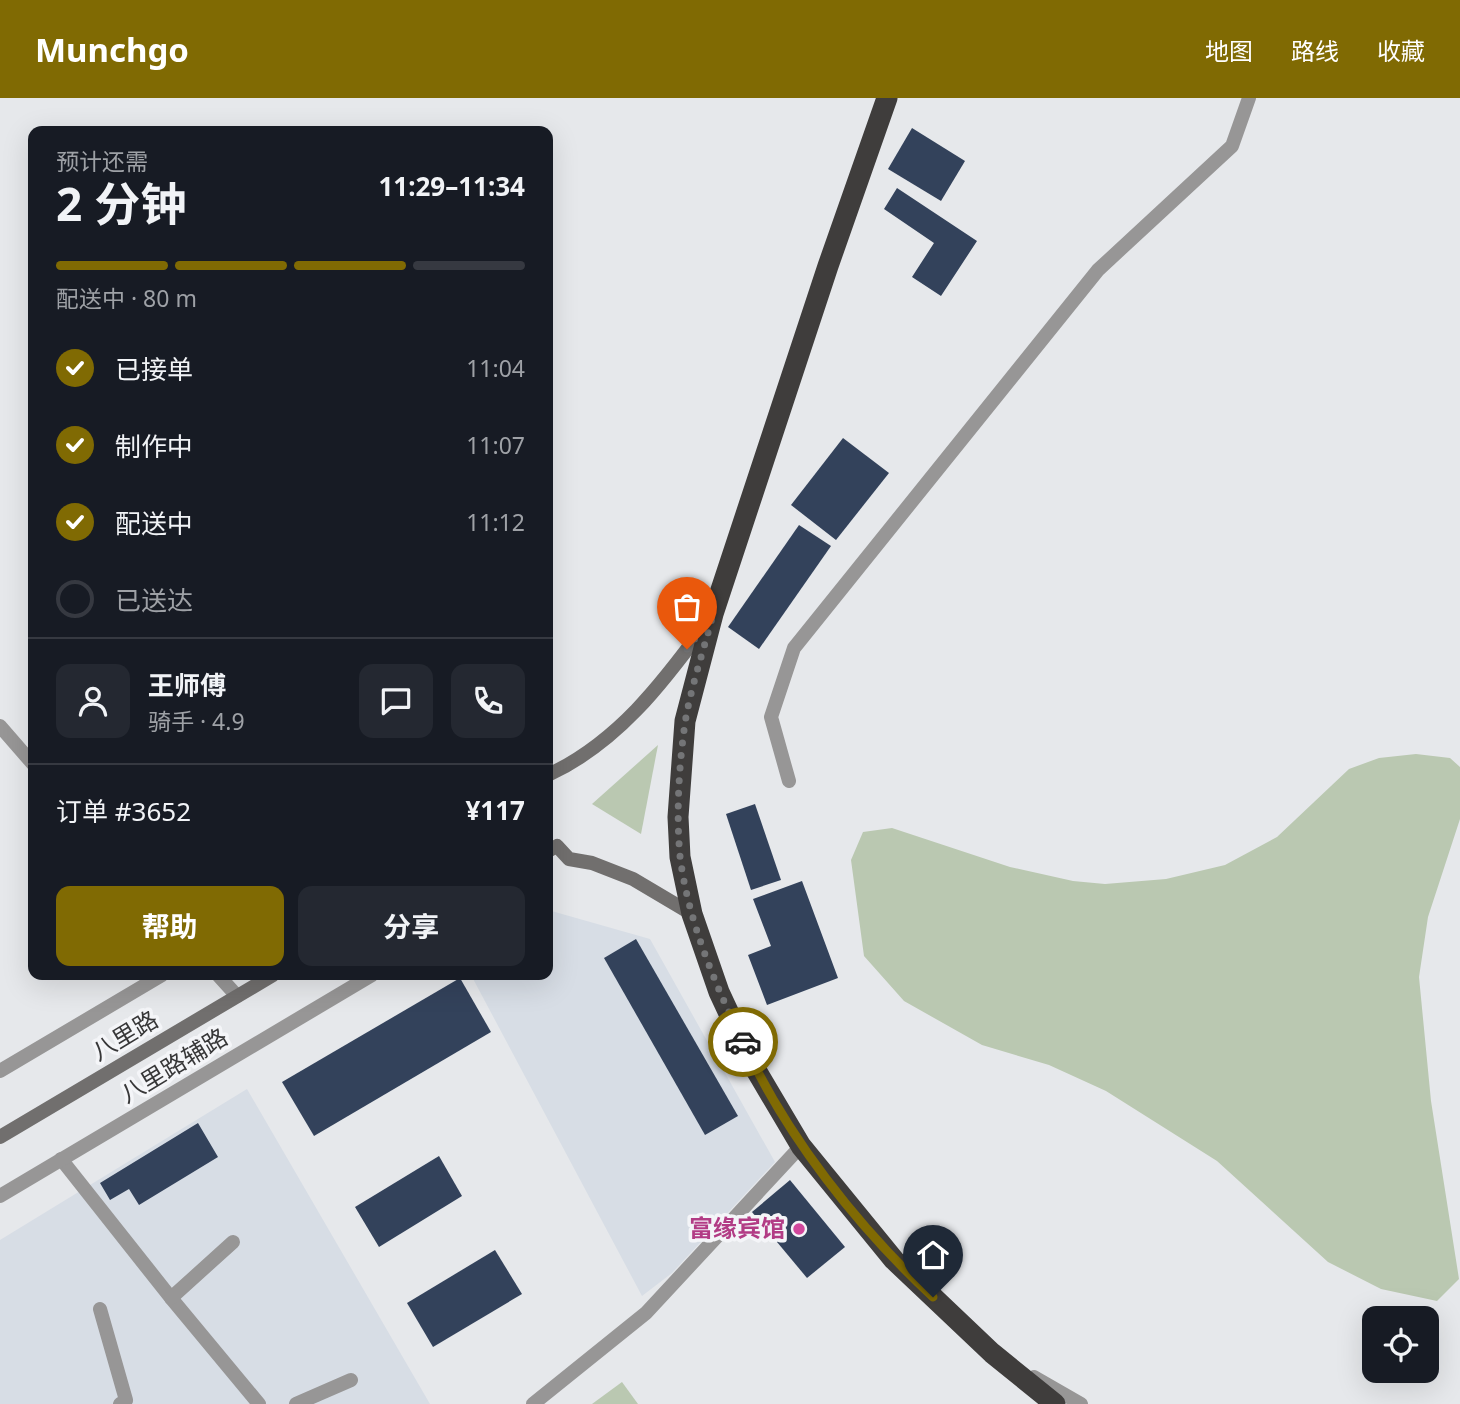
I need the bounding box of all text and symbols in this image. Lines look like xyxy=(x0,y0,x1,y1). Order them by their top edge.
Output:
text: Munchgo xyxy=(35,27,189,72)
text: 地图 xyxy=(1205,34,1253,67)
text: 路线 xyxy=(1291,34,1339,67)
text: 收藏 xyxy=(1377,34,1425,67)
text: 预计还需 xyxy=(56,145,148,177)
text: 11:29–11:34 xyxy=(378,168,525,204)
text: 2 分钟 xyxy=(56,172,186,234)
text: 配送中 · 80 m xyxy=(56,282,197,314)
icon: check xyxy=(56,349,94,387)
text: 已接单 xyxy=(115,351,193,387)
text: 11:04 xyxy=(466,352,525,384)
icon: check xyxy=(56,426,94,464)
text: 制作中 xyxy=(115,428,193,464)
text: 11:07 xyxy=(466,429,525,461)
icon: check xyxy=(56,503,94,541)
text: 配送中 xyxy=(115,505,193,541)
text: 11:12 xyxy=(466,506,525,538)
pin xyxy=(657,577,717,649)
text: 已送达 xyxy=(115,582,193,618)
icon: bag xyxy=(668,588,706,626)
button: person xyxy=(56,664,130,738)
button: chat xyxy=(359,664,433,738)
button: phone xyxy=(451,664,525,738)
text: 王师傅 xyxy=(148,667,226,703)
text: 骑手 · 4.9 xyxy=(148,705,245,737)
text: ¥117 xyxy=(466,792,525,828)
text: 订单 #3652 xyxy=(56,793,191,829)
button: 帮助 xyxy=(56,886,284,966)
button: 分享 xyxy=(298,886,525,966)
street label: 八里路 xyxy=(85,1002,164,1067)
courier xyxy=(708,1007,778,1077)
street label: 八里路辅路 xyxy=(113,1020,233,1110)
icon: car xyxy=(724,1023,762,1061)
place label: 富缘宾馆 xyxy=(689,1211,785,1244)
marker: 富缘宾馆 xyxy=(791,1221,807,1237)
pin xyxy=(903,1225,963,1297)
icon: home xyxy=(914,1236,952,1274)
map controls xyxy=(1362,1306,1439,1383)
button: locate xyxy=(1362,1306,1439,1383)

